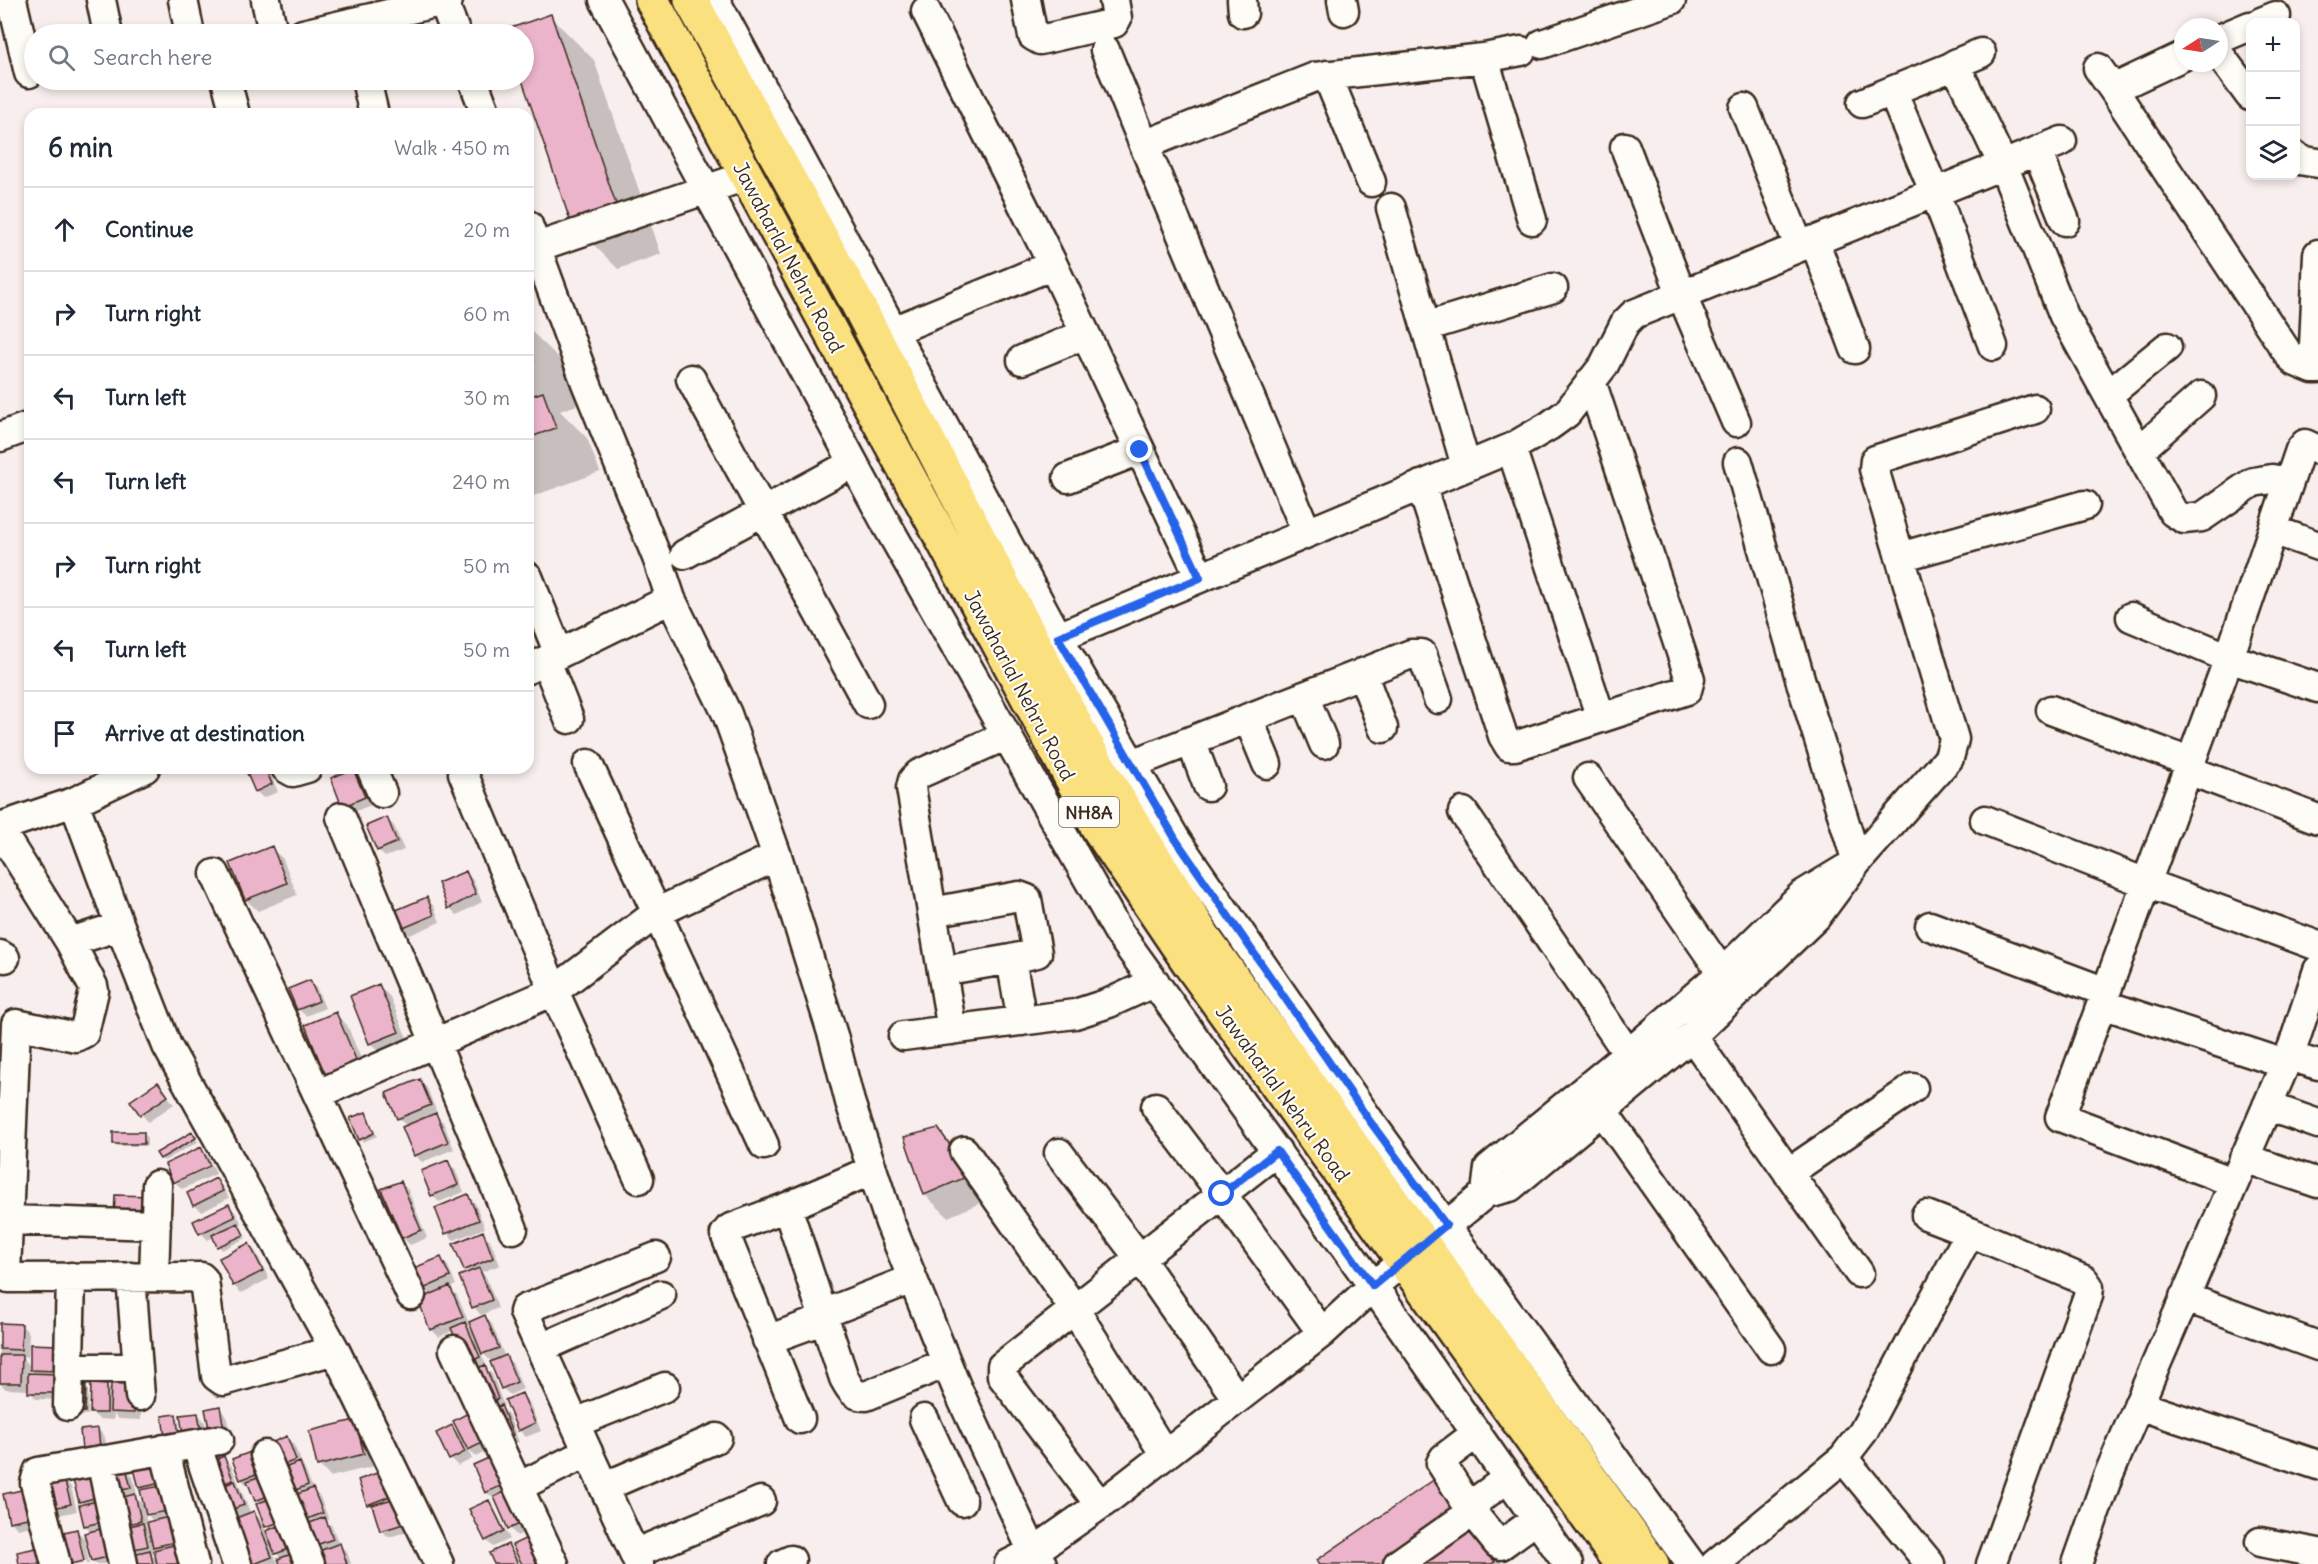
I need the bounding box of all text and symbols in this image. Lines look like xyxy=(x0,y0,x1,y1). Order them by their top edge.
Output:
north arrow xyxy=(2174,18,2228,72)
map controls xyxy=(2246,18,2300,180)
button: + xyxy=(2246,18,2300,72)
search box xyxy=(24,24,534,90)
icon: search xyxy=(45,41,78,74)
text: Search here xyxy=(93,43,212,71)
button: − xyxy=(2246,72,2300,126)
button: layers xyxy=(2246,126,2300,180)
text: 6 min xyxy=(48,131,113,164)
text: Walk · 450 m xyxy=(394,135,510,160)
street label: Jawaharlal Nehru Road xyxy=(728,157,850,357)
icon: ahead xyxy=(48,213,81,246)
text: Continue xyxy=(105,215,194,243)
text: 20 m xyxy=(464,217,510,242)
icon: right xyxy=(48,297,81,330)
text: Turn right xyxy=(105,299,201,327)
text: 60 m xyxy=(463,301,510,326)
icon: left xyxy=(48,381,81,414)
text: Turn left xyxy=(105,383,186,411)
text: 30 m xyxy=(463,385,510,410)
route end xyxy=(1126,436,1152,462)
icon: left xyxy=(48,465,81,498)
text: Turn left xyxy=(105,467,186,495)
text: 240 m xyxy=(452,469,510,494)
icon: right xyxy=(48,549,81,582)
text: Turn right xyxy=(105,551,201,579)
text: 50 m xyxy=(463,553,510,578)
street label: Jawaharlal Nehru Road xyxy=(959,585,1081,785)
icon: left xyxy=(48,633,81,666)
text: Turn left xyxy=(105,635,186,663)
text: 50 m xyxy=(463,637,510,662)
icon: arrive xyxy=(48,717,81,750)
text: Arrive at destination xyxy=(105,719,305,747)
road number: NH8A xyxy=(1059,797,1119,827)
street label: Jawaharlal Nehru Road xyxy=(1210,1000,1356,1186)
route start xyxy=(1208,1180,1234,1206)

